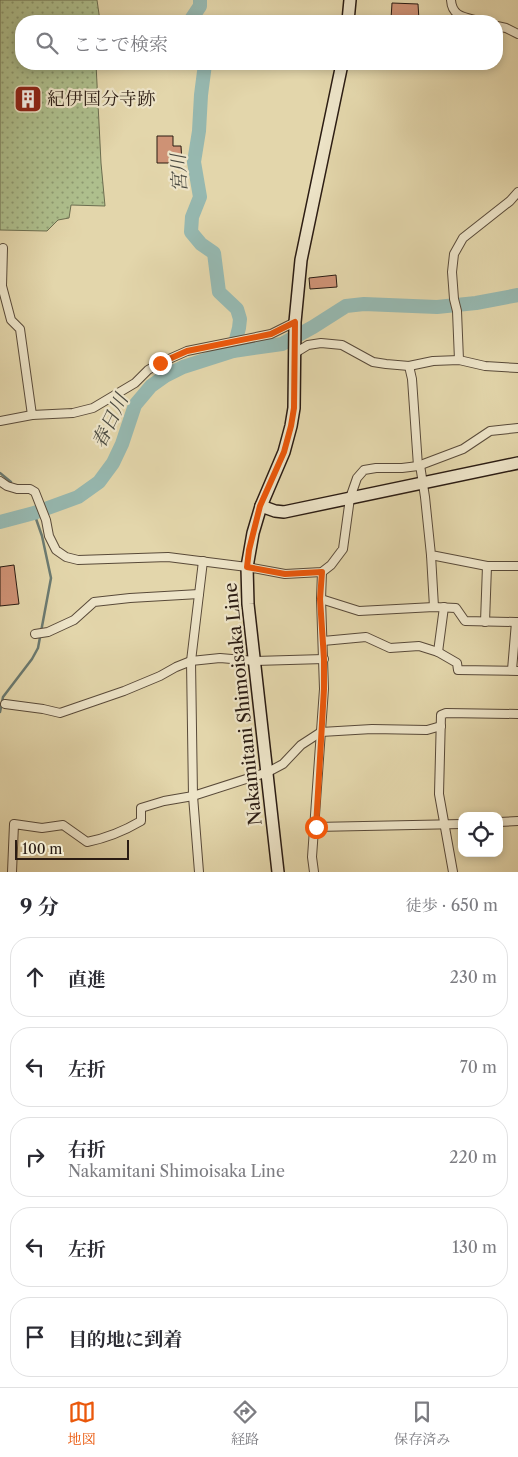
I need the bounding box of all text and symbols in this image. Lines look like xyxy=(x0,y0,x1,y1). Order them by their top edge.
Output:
search box xyxy=(15,15,503,70)
icon: search xyxy=(33,29,61,57)
text: ここで検索 xyxy=(73,33,168,56)
building icon: 紀伊国分寺跡 xyxy=(13,84,43,114)
place label: 紀伊国分寺跡 xyxy=(47,88,155,110)
water label: 宮川 xyxy=(166,151,191,193)
route end xyxy=(149,352,172,375)
water label: 春日川 xyxy=(87,389,134,452)
street label: Nakamitani Shimoisaka Line xyxy=(219,582,267,826)
map controls xyxy=(458,812,503,857)
button: locate xyxy=(458,812,503,857)
route start xyxy=(305,816,328,839)
scale bar xyxy=(15,837,129,860)
text: 100 m xyxy=(22,840,62,858)
text: 9 分 xyxy=(20,894,59,919)
text: 徒歩 · 650 m xyxy=(406,895,498,915)
icon: ahead xyxy=(21,963,49,991)
text: 230 m xyxy=(450,967,497,987)
text: 直進 xyxy=(68,968,106,991)
icon: left xyxy=(21,1053,49,1081)
text: 70 m xyxy=(460,1057,497,1077)
text: 左折 xyxy=(68,1058,106,1081)
text: 右折 xyxy=(68,1138,106,1161)
icon: right xyxy=(21,1143,49,1171)
text: 220 m xyxy=(449,1147,497,1167)
text: Nakamitani Shimoisaka Line xyxy=(68,1161,285,1181)
icon: left xyxy=(21,1233,49,1261)
text: 130 m xyxy=(452,1237,497,1257)
text: 左折 xyxy=(68,1238,106,1261)
icon: arrive xyxy=(21,1323,49,1351)
text: 目的地に到着 xyxy=(68,1328,182,1351)
tab: 地図 xyxy=(68,1398,96,1448)
tab: 経路 xyxy=(231,1398,259,1448)
tab: 保存済み xyxy=(394,1398,450,1448)

